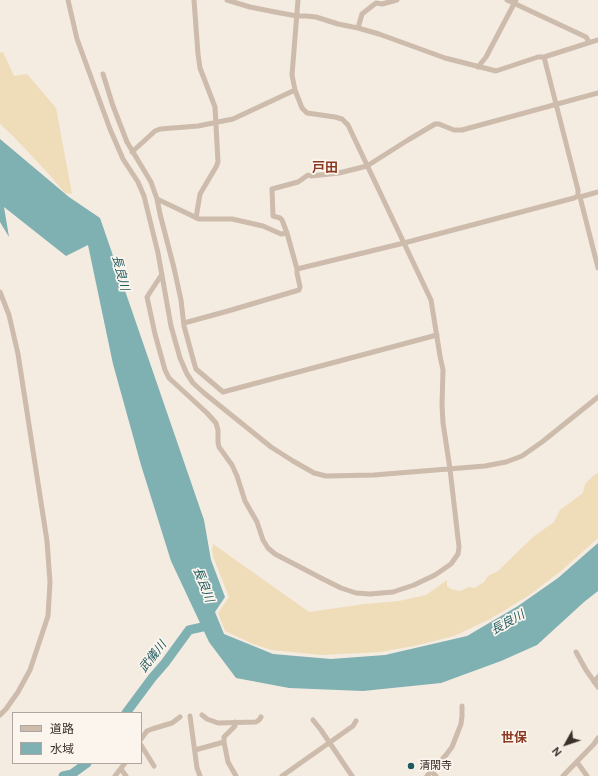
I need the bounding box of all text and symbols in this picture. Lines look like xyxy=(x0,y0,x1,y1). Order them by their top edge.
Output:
district label: 戸田 xyxy=(312,161,338,177)
water label: 長良川 xyxy=(109,254,131,292)
water label: 長良川 xyxy=(190,566,216,604)
water label: 長良川 xyxy=(489,608,527,638)
water label: 武儀川 xyxy=(136,638,170,676)
legend xyxy=(12,712,142,764)
text: 道路 xyxy=(50,721,74,737)
north arrow xyxy=(546,724,586,764)
district label: 世保 xyxy=(501,731,527,747)
text: 水域 xyxy=(50,741,74,757)
text: N xyxy=(549,744,565,759)
place label: 清閑寺 xyxy=(419,759,452,773)
marker: 清閑寺 xyxy=(406,761,416,771)

